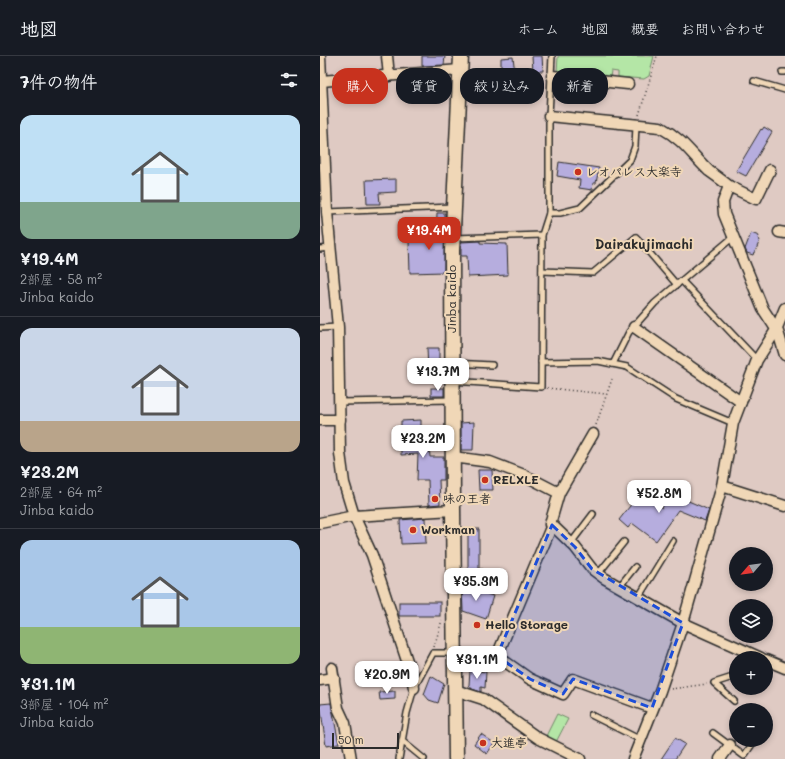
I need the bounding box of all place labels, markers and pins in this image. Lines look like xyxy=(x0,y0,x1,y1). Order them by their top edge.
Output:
place label: レオパレス大楽寺 xyxy=(586,163,682,179)
marker: レオパレス大楽寺 xyxy=(573,167,583,177)
pin: ¥19.4M xyxy=(396,217,462,251)
pin: ¥13.7M xyxy=(405,358,471,392)
pin: ¥23.2M xyxy=(390,425,456,459)
place label: RELXLE xyxy=(493,471,539,487)
marker: RELXLE xyxy=(480,475,490,485)
pin: ¥52.8M xyxy=(626,480,692,514)
place label: 味の王者 xyxy=(443,490,491,506)
marker: 味の王者 xyxy=(430,494,440,504)
place label: Workman xyxy=(421,521,475,537)
marker: Workman xyxy=(408,525,418,535)
pin: ¥35.3M xyxy=(443,568,509,602)
place label: Hello Storage xyxy=(485,616,568,632)
marker: Hello Storage xyxy=(472,620,482,630)
pin: ¥31.1M xyxy=(444,646,510,680)
pin: ¥20.9M xyxy=(354,661,420,695)
place label: 大進亭 xyxy=(491,734,527,750)
marker: 大進亭 xyxy=(478,738,488,748)

